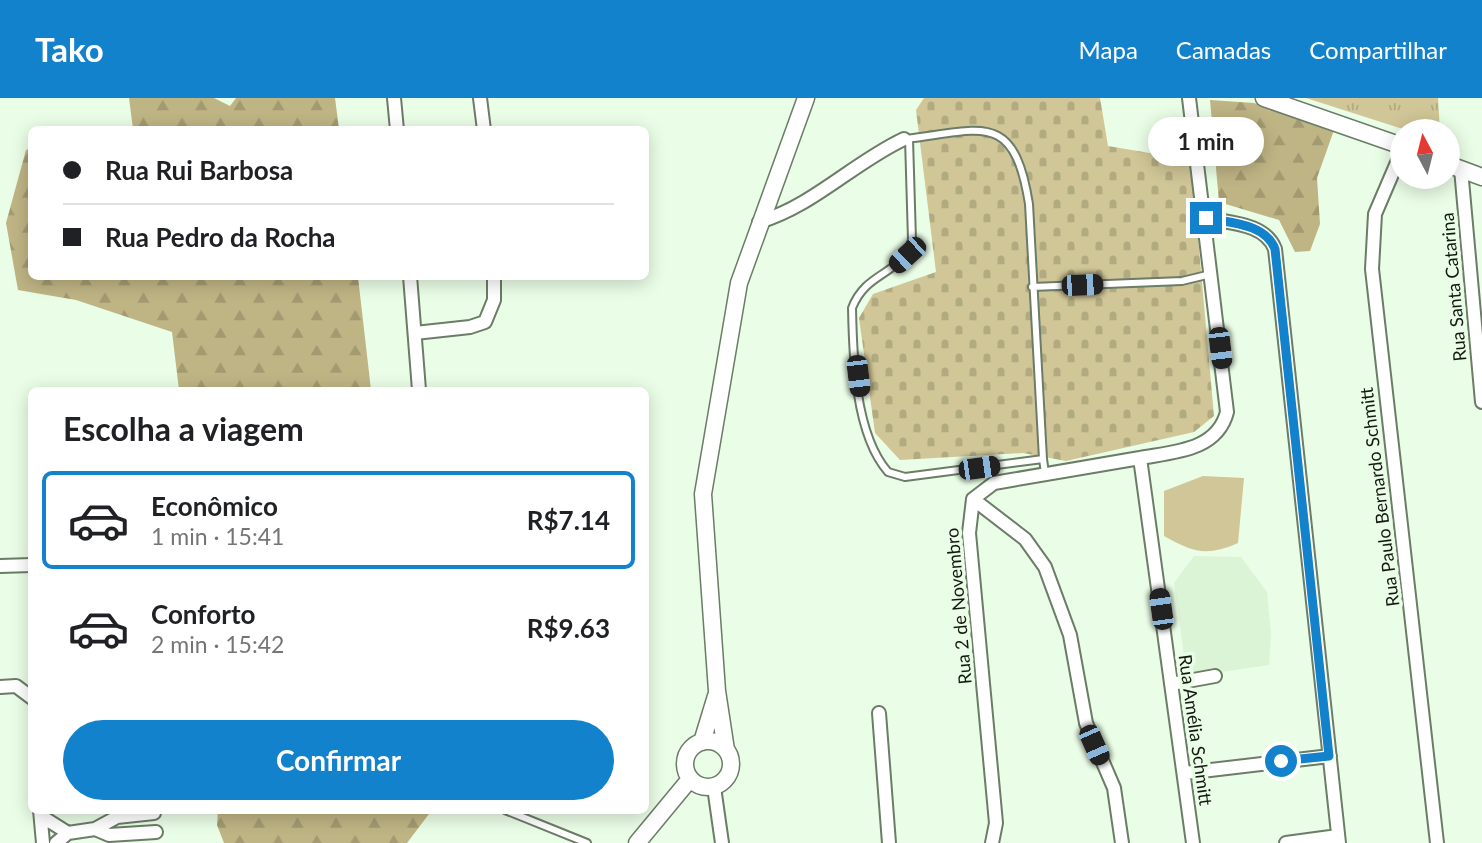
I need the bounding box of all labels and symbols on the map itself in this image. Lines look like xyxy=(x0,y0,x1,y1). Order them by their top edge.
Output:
callout: 1 min xyxy=(1148,116,1264,166)
north arrow xyxy=(1390,119,1460,189)
route end xyxy=(1190,202,1222,234)
street label: Rua Santa Catarina xyxy=(1436,212,1470,362)
car xyxy=(885,233,930,277)
car xyxy=(1061,274,1104,296)
car xyxy=(1208,326,1233,370)
car xyxy=(846,354,871,398)
street label: Rua Paulo Bernardo Schmitt xyxy=(1355,386,1403,608)
car xyxy=(957,455,1002,481)
street label: Rua 2 de Novembro xyxy=(940,527,976,685)
car xyxy=(1148,587,1175,631)
street label: Rua Amélia Schmitt xyxy=(1175,653,1218,807)
car xyxy=(1076,722,1113,768)
route start xyxy=(1265,745,1297,777)

